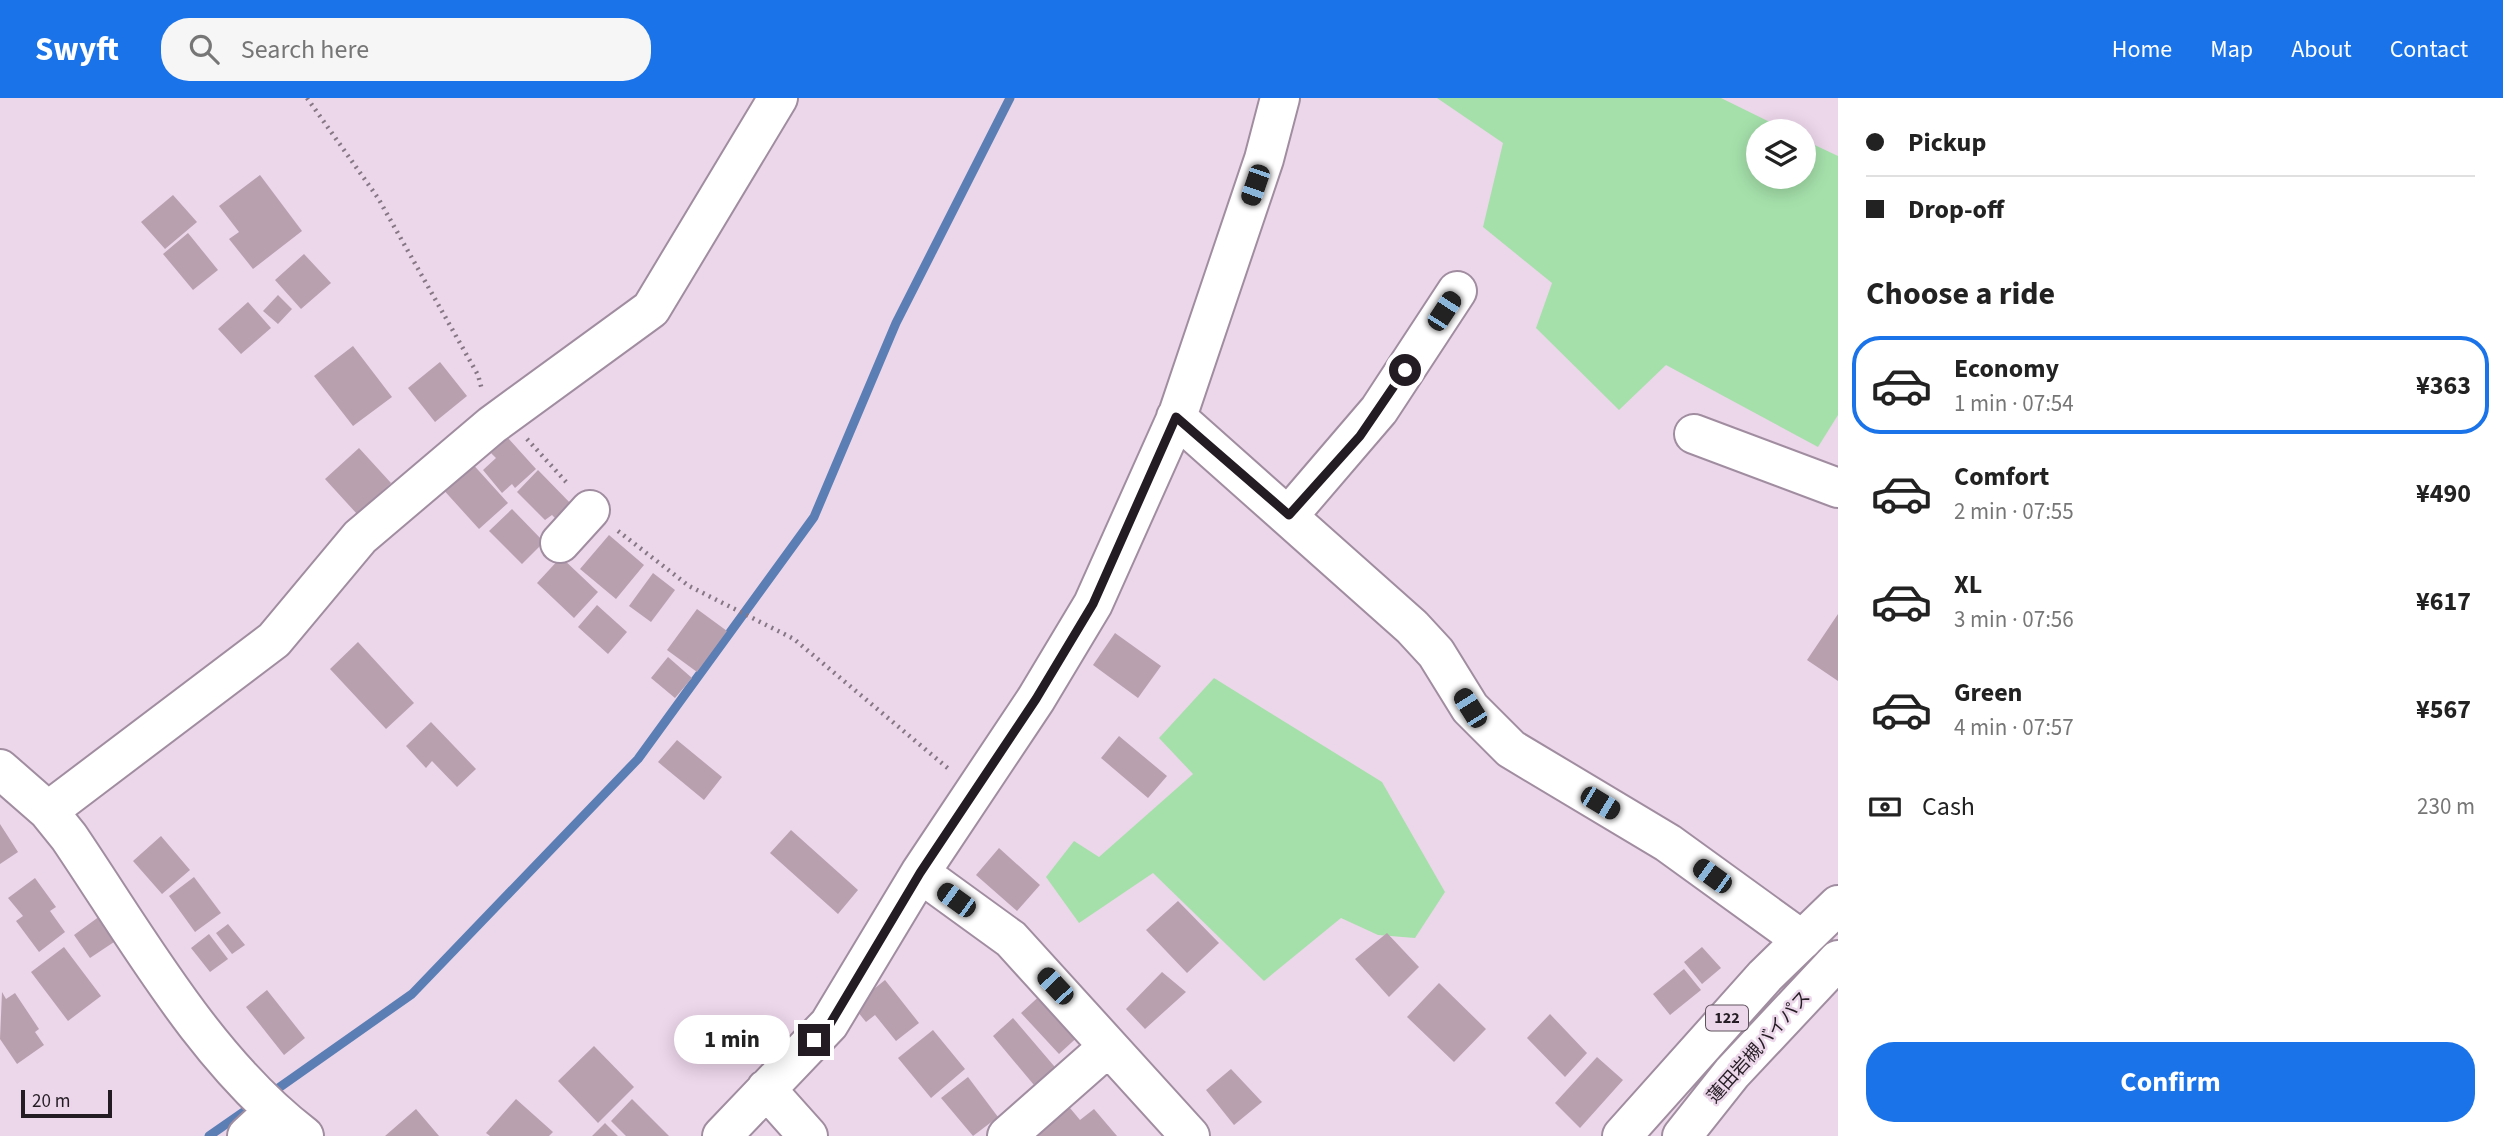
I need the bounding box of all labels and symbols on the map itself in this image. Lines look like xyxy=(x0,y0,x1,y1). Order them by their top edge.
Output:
car xyxy=(1239,162,1272,208)
car xyxy=(1424,288,1465,334)
route start xyxy=(1389,354,1421,386)
car xyxy=(1450,685,1491,731)
car xyxy=(1577,783,1624,823)
car xyxy=(1689,855,1736,897)
car xyxy=(933,879,980,921)
car xyxy=(1033,963,1078,1009)
street label: 蓮田岩槻バイパス xyxy=(1702,985,1816,1109)
road number: 122 xyxy=(1706,1006,1748,1030)
callout: 1 min xyxy=(674,1016,790,1065)
route end xyxy=(798,1024,830,1056)
scale bar xyxy=(21,1087,112,1119)

